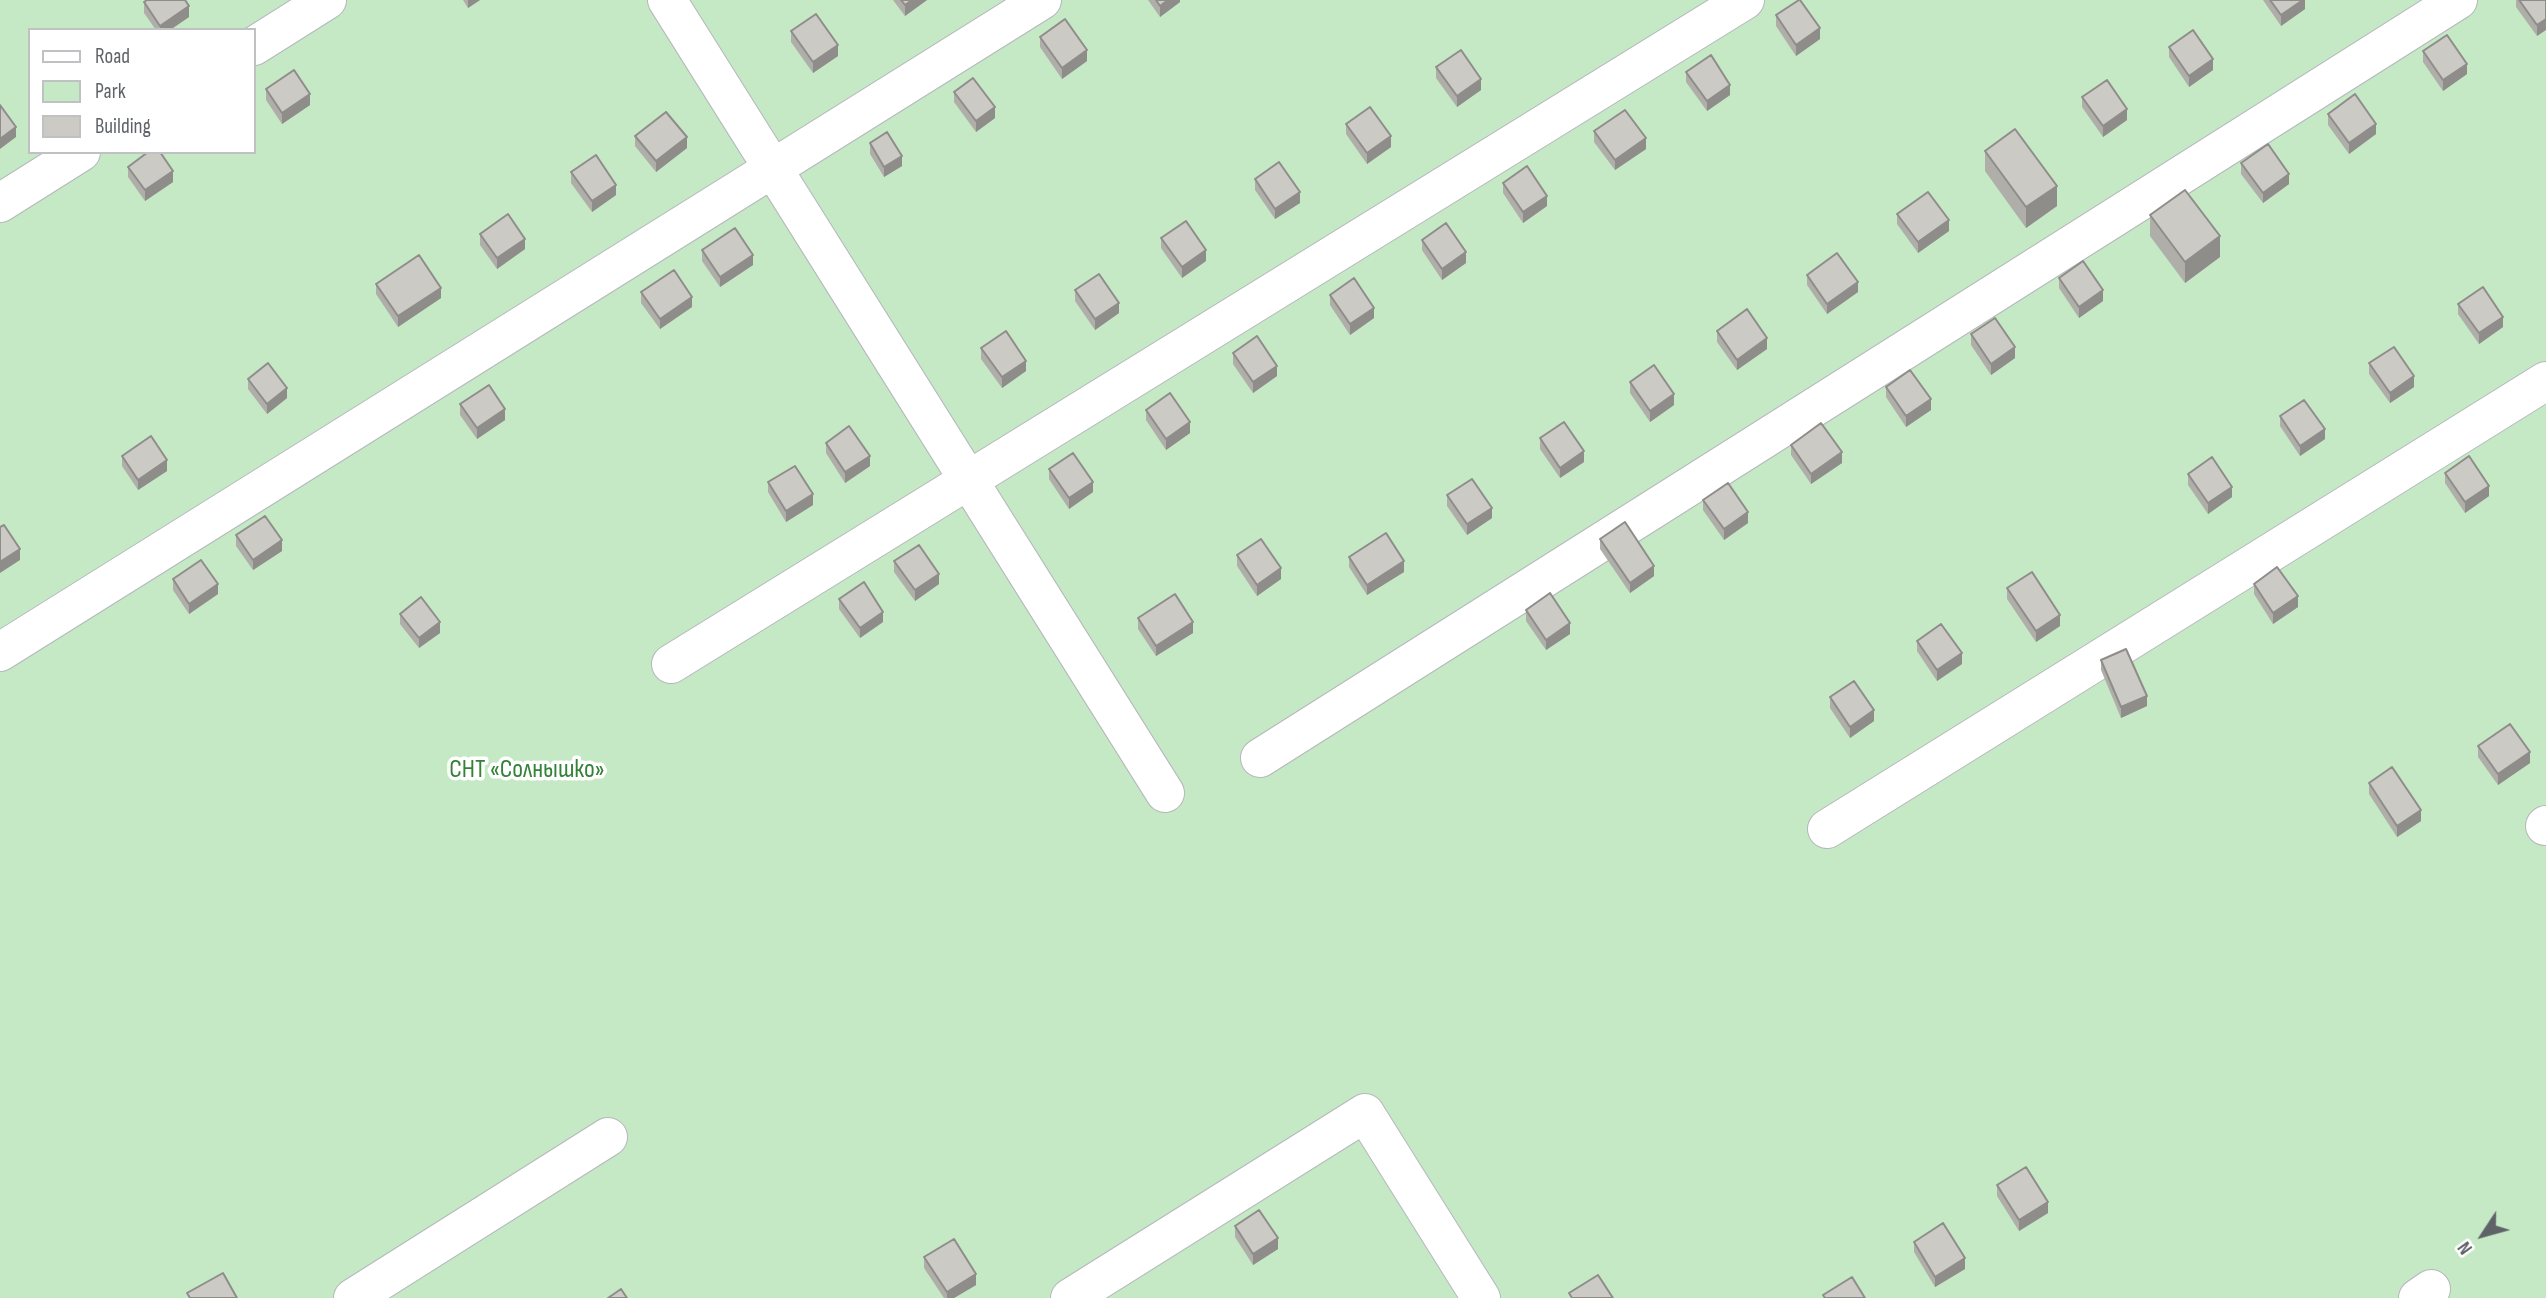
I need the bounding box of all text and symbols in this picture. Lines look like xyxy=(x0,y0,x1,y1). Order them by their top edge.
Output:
legend xyxy=(28,28,256,154)
text: Road xyxy=(95,44,130,69)
text: Park xyxy=(95,79,126,104)
text: Building xyxy=(95,114,151,139)
park label: СНТ «Солнышко» xyxy=(449,754,605,786)
north arrow xyxy=(2448,1200,2518,1270)
text: N xyxy=(2453,1237,2478,1259)

